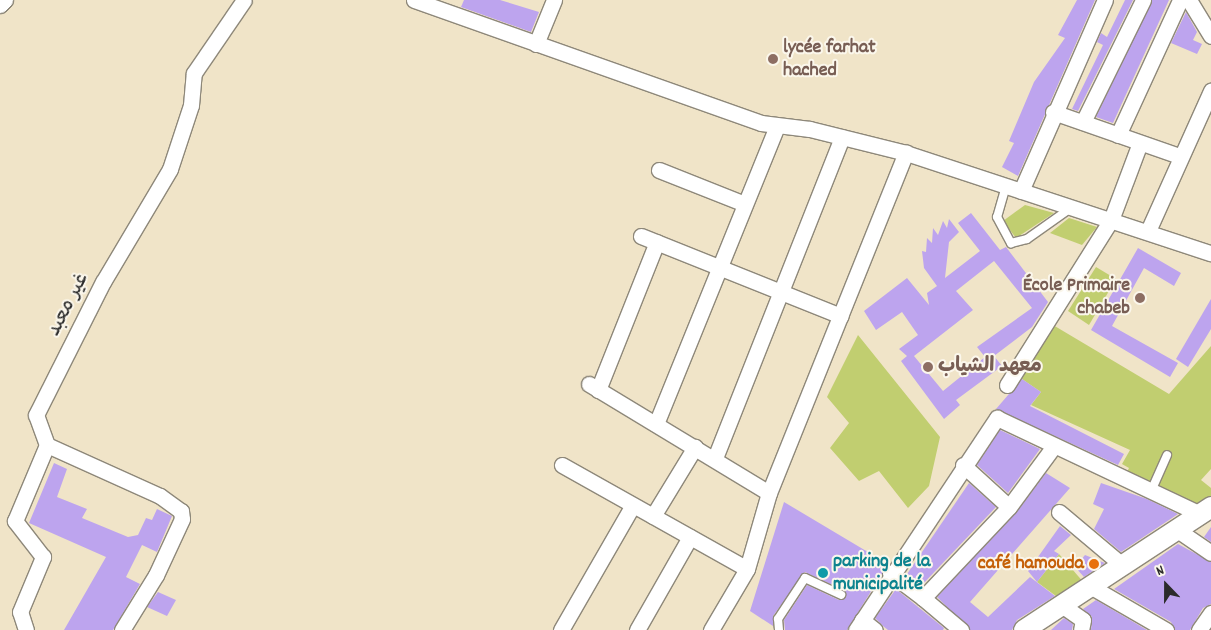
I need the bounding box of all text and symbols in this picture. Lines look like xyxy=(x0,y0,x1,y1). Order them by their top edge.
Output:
place label: lycée farhat hached xyxy=(783,36,876,83)
marker: lycée farhat hached xyxy=(767,53,779,65)
street label: غير معبد xyxy=(43,269,95,341)
place label: École Primaire chabeb xyxy=(1023,274,1130,321)
marker: École Primaire chabeb xyxy=(1134,292,1146,304)
place label: معهد الشياب xyxy=(938,355,1042,379)
marker: معهد الشياب xyxy=(922,361,934,373)
place label: parking de la municipalité xyxy=(833,550,930,597)
place label: café hamouda xyxy=(978,552,1084,576)
marker: café hamouda xyxy=(1088,558,1100,570)
north arrow xyxy=(1141,560,1191,610)
text: N xyxy=(1153,561,1167,582)
marker: parking de la municipalité xyxy=(817,567,829,579)

